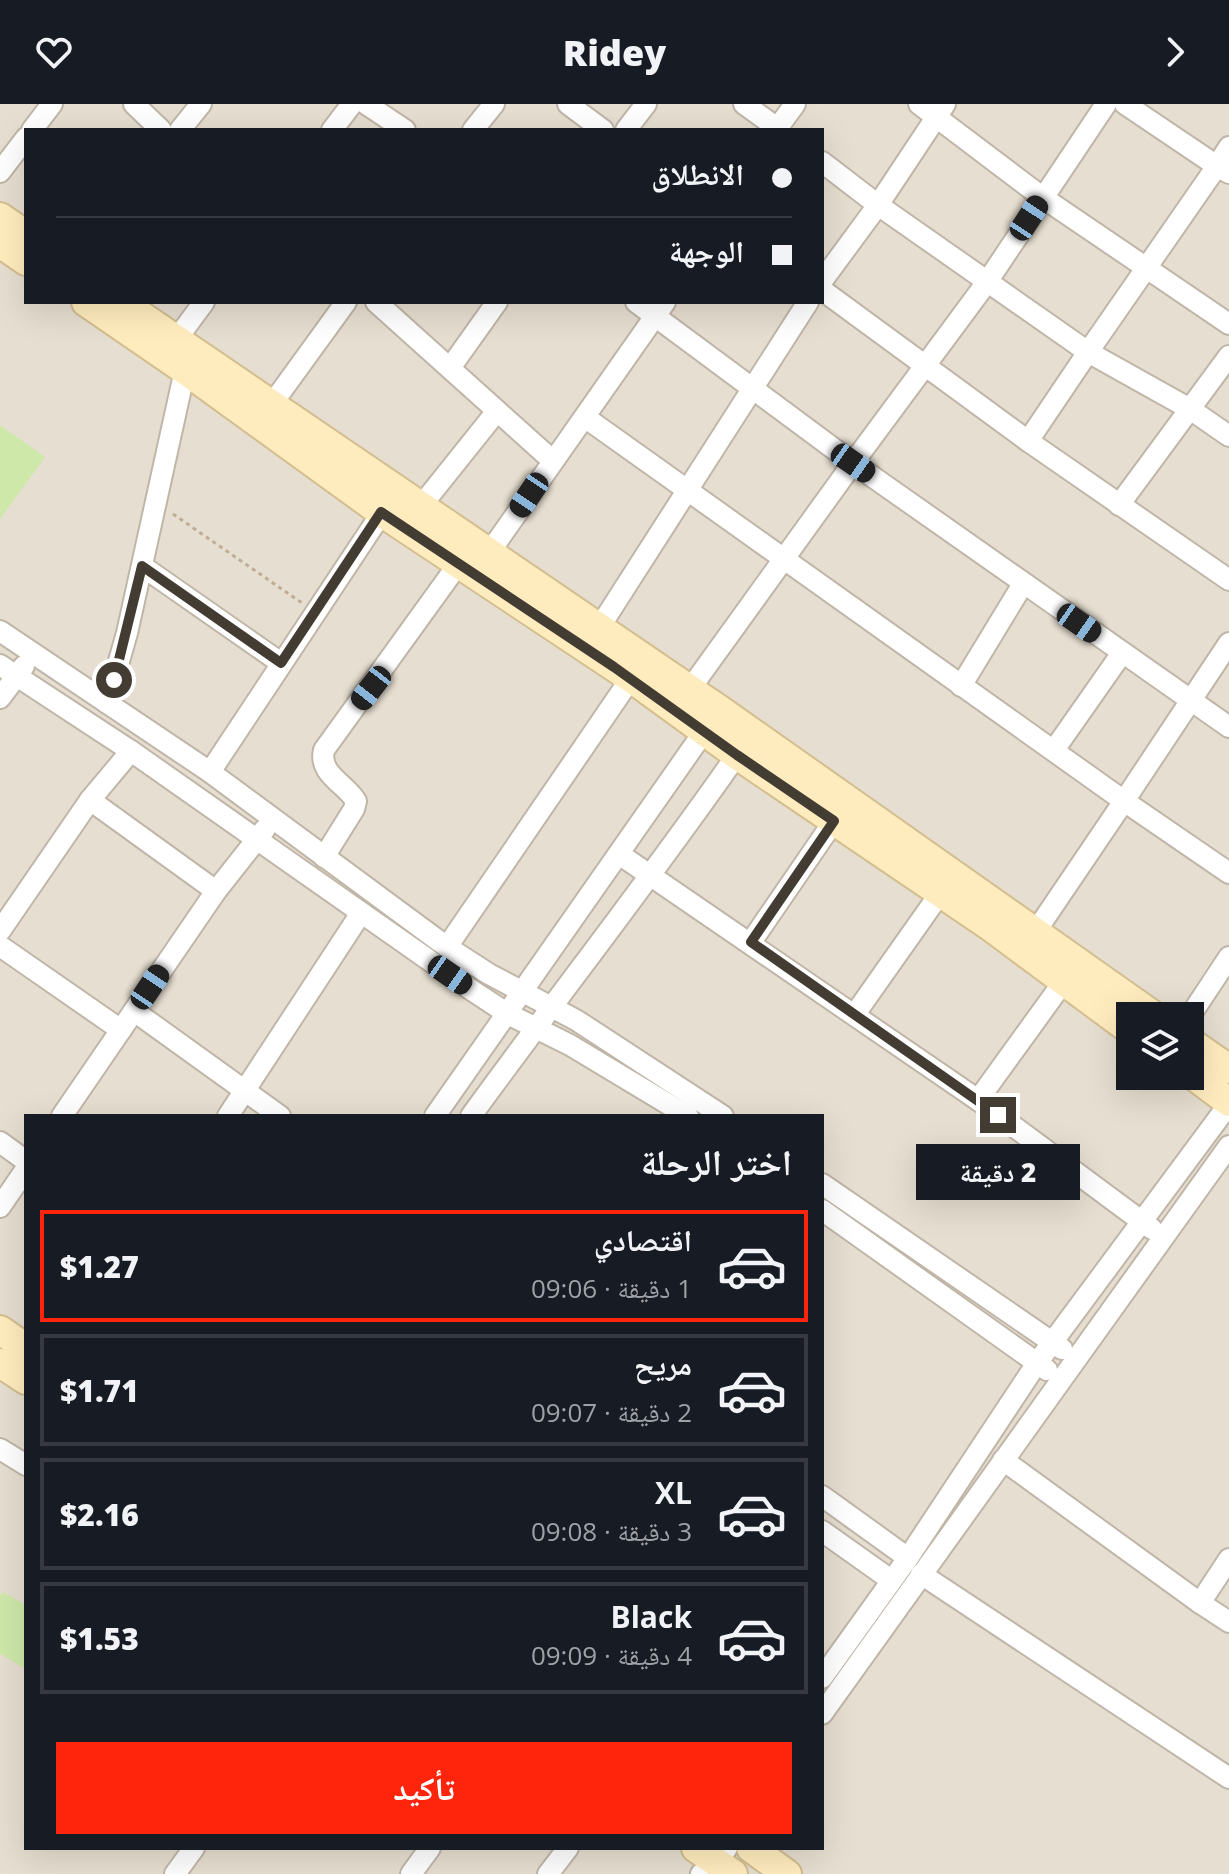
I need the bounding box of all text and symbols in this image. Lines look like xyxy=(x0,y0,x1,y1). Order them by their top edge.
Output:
text: Ridey xyxy=(563,28,666,77)
icon: heart xyxy=(32,30,76,74)
icon: forward xyxy=(1153,30,1197,74)
text: الانطلاق xyxy=(651,153,744,194)
car xyxy=(1006,191,1052,245)
text: الوجهة xyxy=(669,230,744,271)
car xyxy=(826,439,880,487)
car xyxy=(506,468,552,522)
car xyxy=(1052,599,1106,647)
route start xyxy=(96,662,132,698)
car xyxy=(347,662,395,714)
car xyxy=(423,951,477,999)
car xyxy=(127,960,173,1014)
map controls xyxy=(1116,1002,1204,1090)
button: layers xyxy=(1116,1002,1204,1090)
route end xyxy=(980,1097,1016,1133)
text: اختر الرحلة xyxy=(641,1137,792,1186)
callout: 2 دقيقة xyxy=(916,1143,1080,1199)
text: 2 دقيقة xyxy=(960,1154,1036,1190)
text: اقتصادي xyxy=(594,1219,692,1260)
icon: car xyxy=(716,1230,788,1302)
text: $1.27 xyxy=(60,1246,139,1287)
text: 1 دقيقة · 09:06 xyxy=(531,1270,692,1306)
text: مريح xyxy=(634,1343,692,1384)
icon: car xyxy=(716,1354,788,1426)
text: $1.71 xyxy=(60,1370,139,1411)
text: 2 دقيقة · 09:07 xyxy=(531,1394,692,1430)
text: XL xyxy=(655,1472,692,1513)
icon: car xyxy=(716,1478,788,1550)
text: $2.16 xyxy=(60,1494,139,1535)
text: 3 دقيقة · 09:08 xyxy=(531,1513,692,1549)
text: Black xyxy=(611,1596,692,1637)
icon: car xyxy=(716,1602,788,1674)
text: $1.53 xyxy=(60,1618,139,1659)
text: 4 دقيقة · 09:09 xyxy=(531,1637,692,1673)
button: تأكيد xyxy=(56,1742,792,1834)

